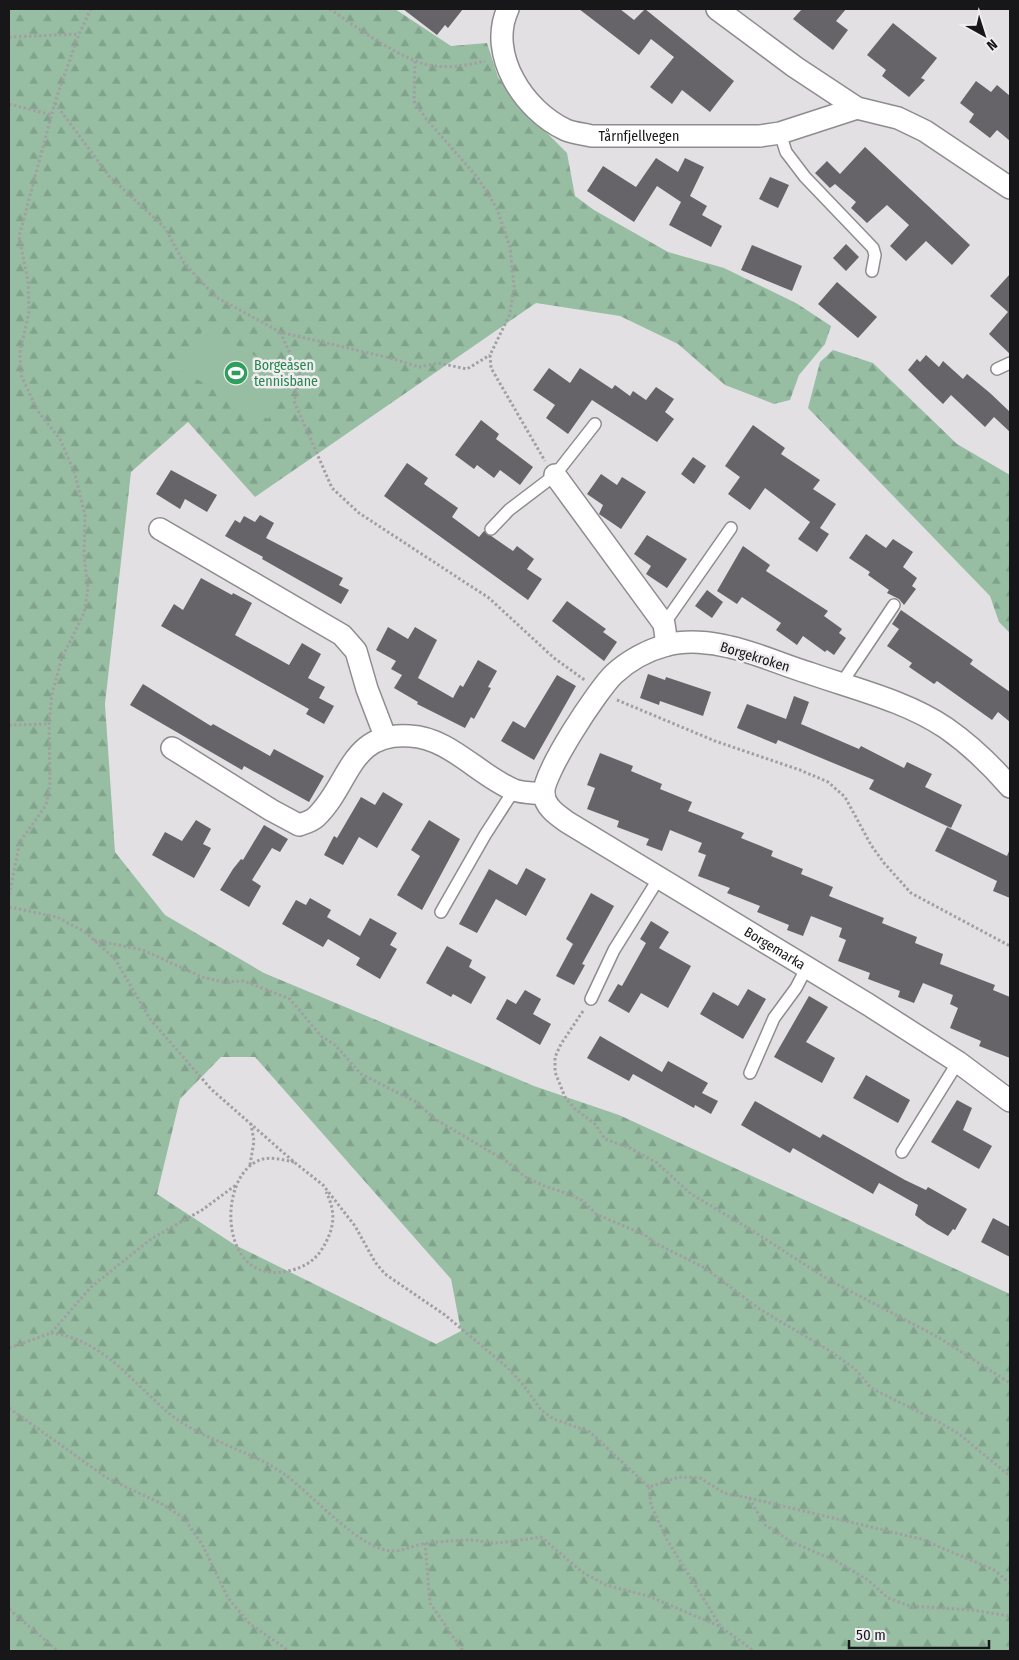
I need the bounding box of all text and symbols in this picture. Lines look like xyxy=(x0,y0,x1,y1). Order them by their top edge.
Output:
north arrow xyxy=(959,10,1009,60)
text: N xyxy=(983,35,1000,54)
street label: Tårnfjellvegen xyxy=(599,128,679,145)
place label: Borgeåsen tennisbane xyxy=(254,357,318,390)
sports icon: Borgeåsen tennisbane xyxy=(223,360,249,386)
street label: Borgekroken xyxy=(718,638,792,676)
street label: Borgemarka xyxy=(741,923,809,973)
scale bar xyxy=(849,1618,989,1650)
text: 50 m xyxy=(856,1626,886,1644)

